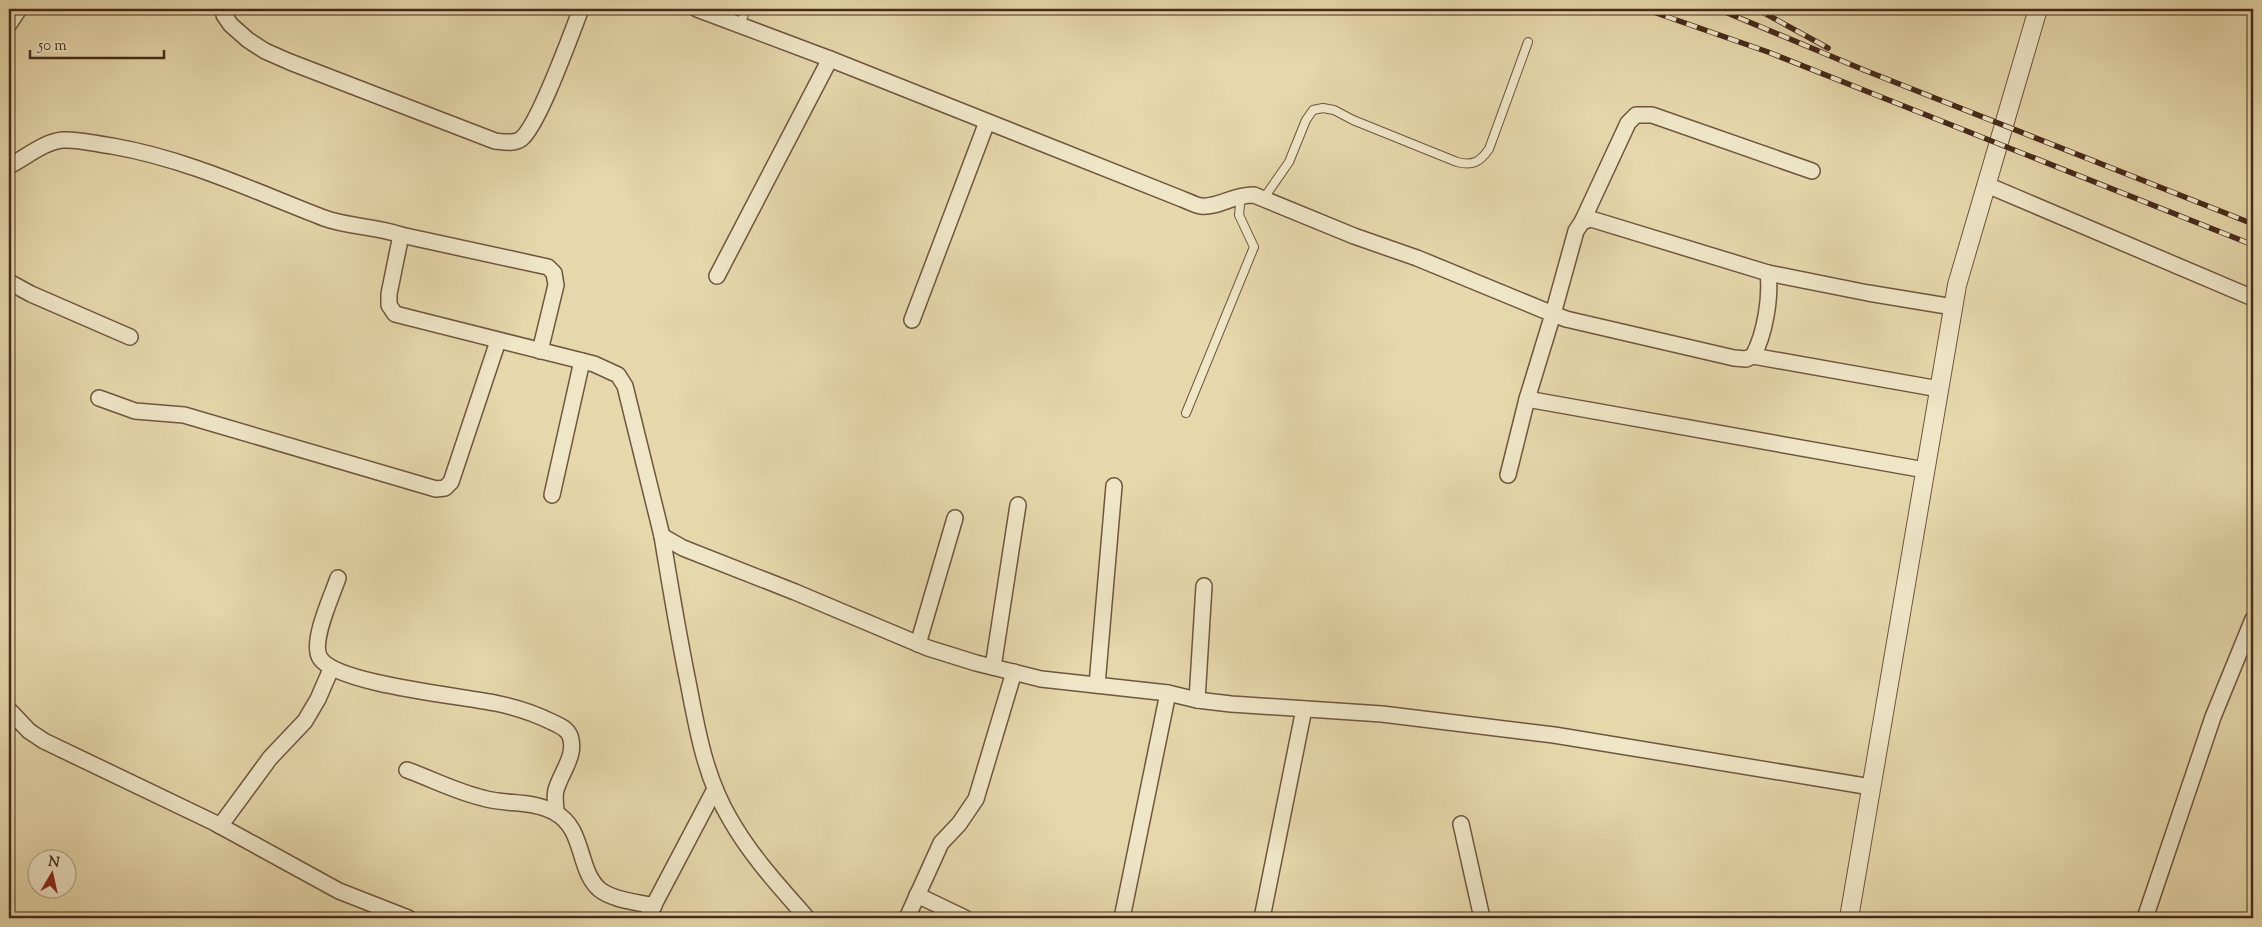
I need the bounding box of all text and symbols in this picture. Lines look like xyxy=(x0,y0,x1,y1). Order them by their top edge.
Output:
scale bar xyxy=(30,28,164,60)
text: 50 m xyxy=(37,36,67,57)
north arrow xyxy=(28,850,78,900)
text: N xyxy=(47,852,61,874)

